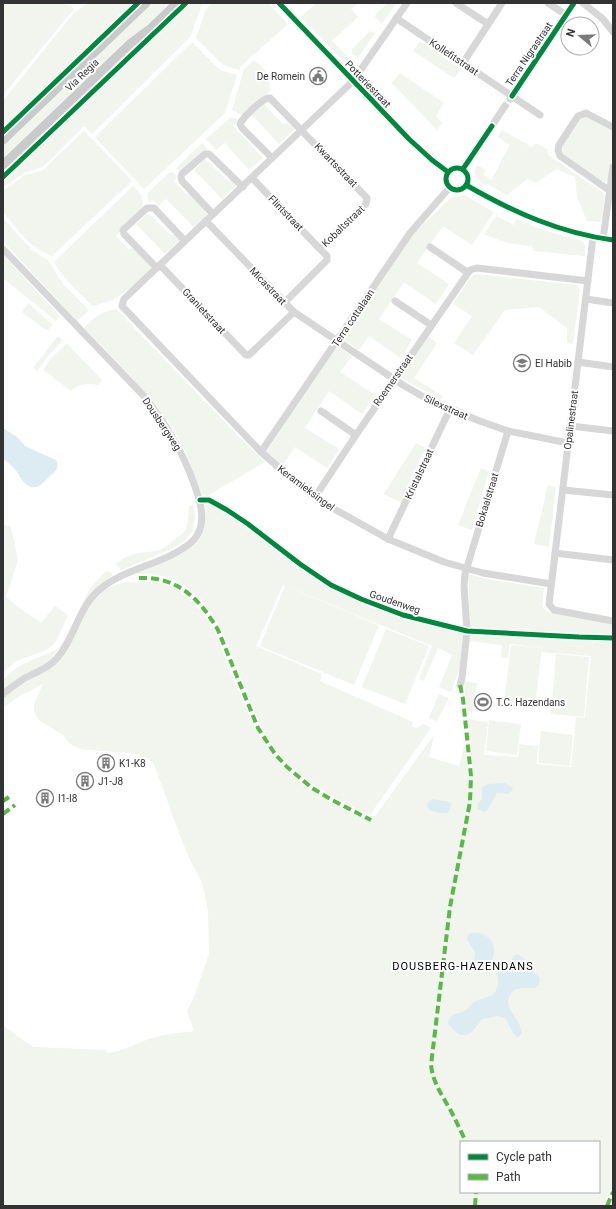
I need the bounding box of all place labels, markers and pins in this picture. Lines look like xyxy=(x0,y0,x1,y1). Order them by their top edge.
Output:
public building icon: De Romein xyxy=(308,66,328,86)
place label: De Romein xyxy=(257,71,305,82)
school or university icon: El Habib xyxy=(512,353,532,373)
place label: El Habib xyxy=(535,358,572,369)
sports icon: T.C. Hazendans xyxy=(473,692,493,712)
place label: T.C. Hazendans xyxy=(496,697,565,708)
building icon: K1-K8 xyxy=(96,753,116,773)
place label: K1-K8 xyxy=(119,758,146,769)
building icon: J1-J8 xyxy=(75,771,95,791)
place label: J1-J8 xyxy=(98,776,123,787)
building icon: I1-I8 xyxy=(35,788,55,808)
place label: I1-I8 xyxy=(58,793,78,804)

